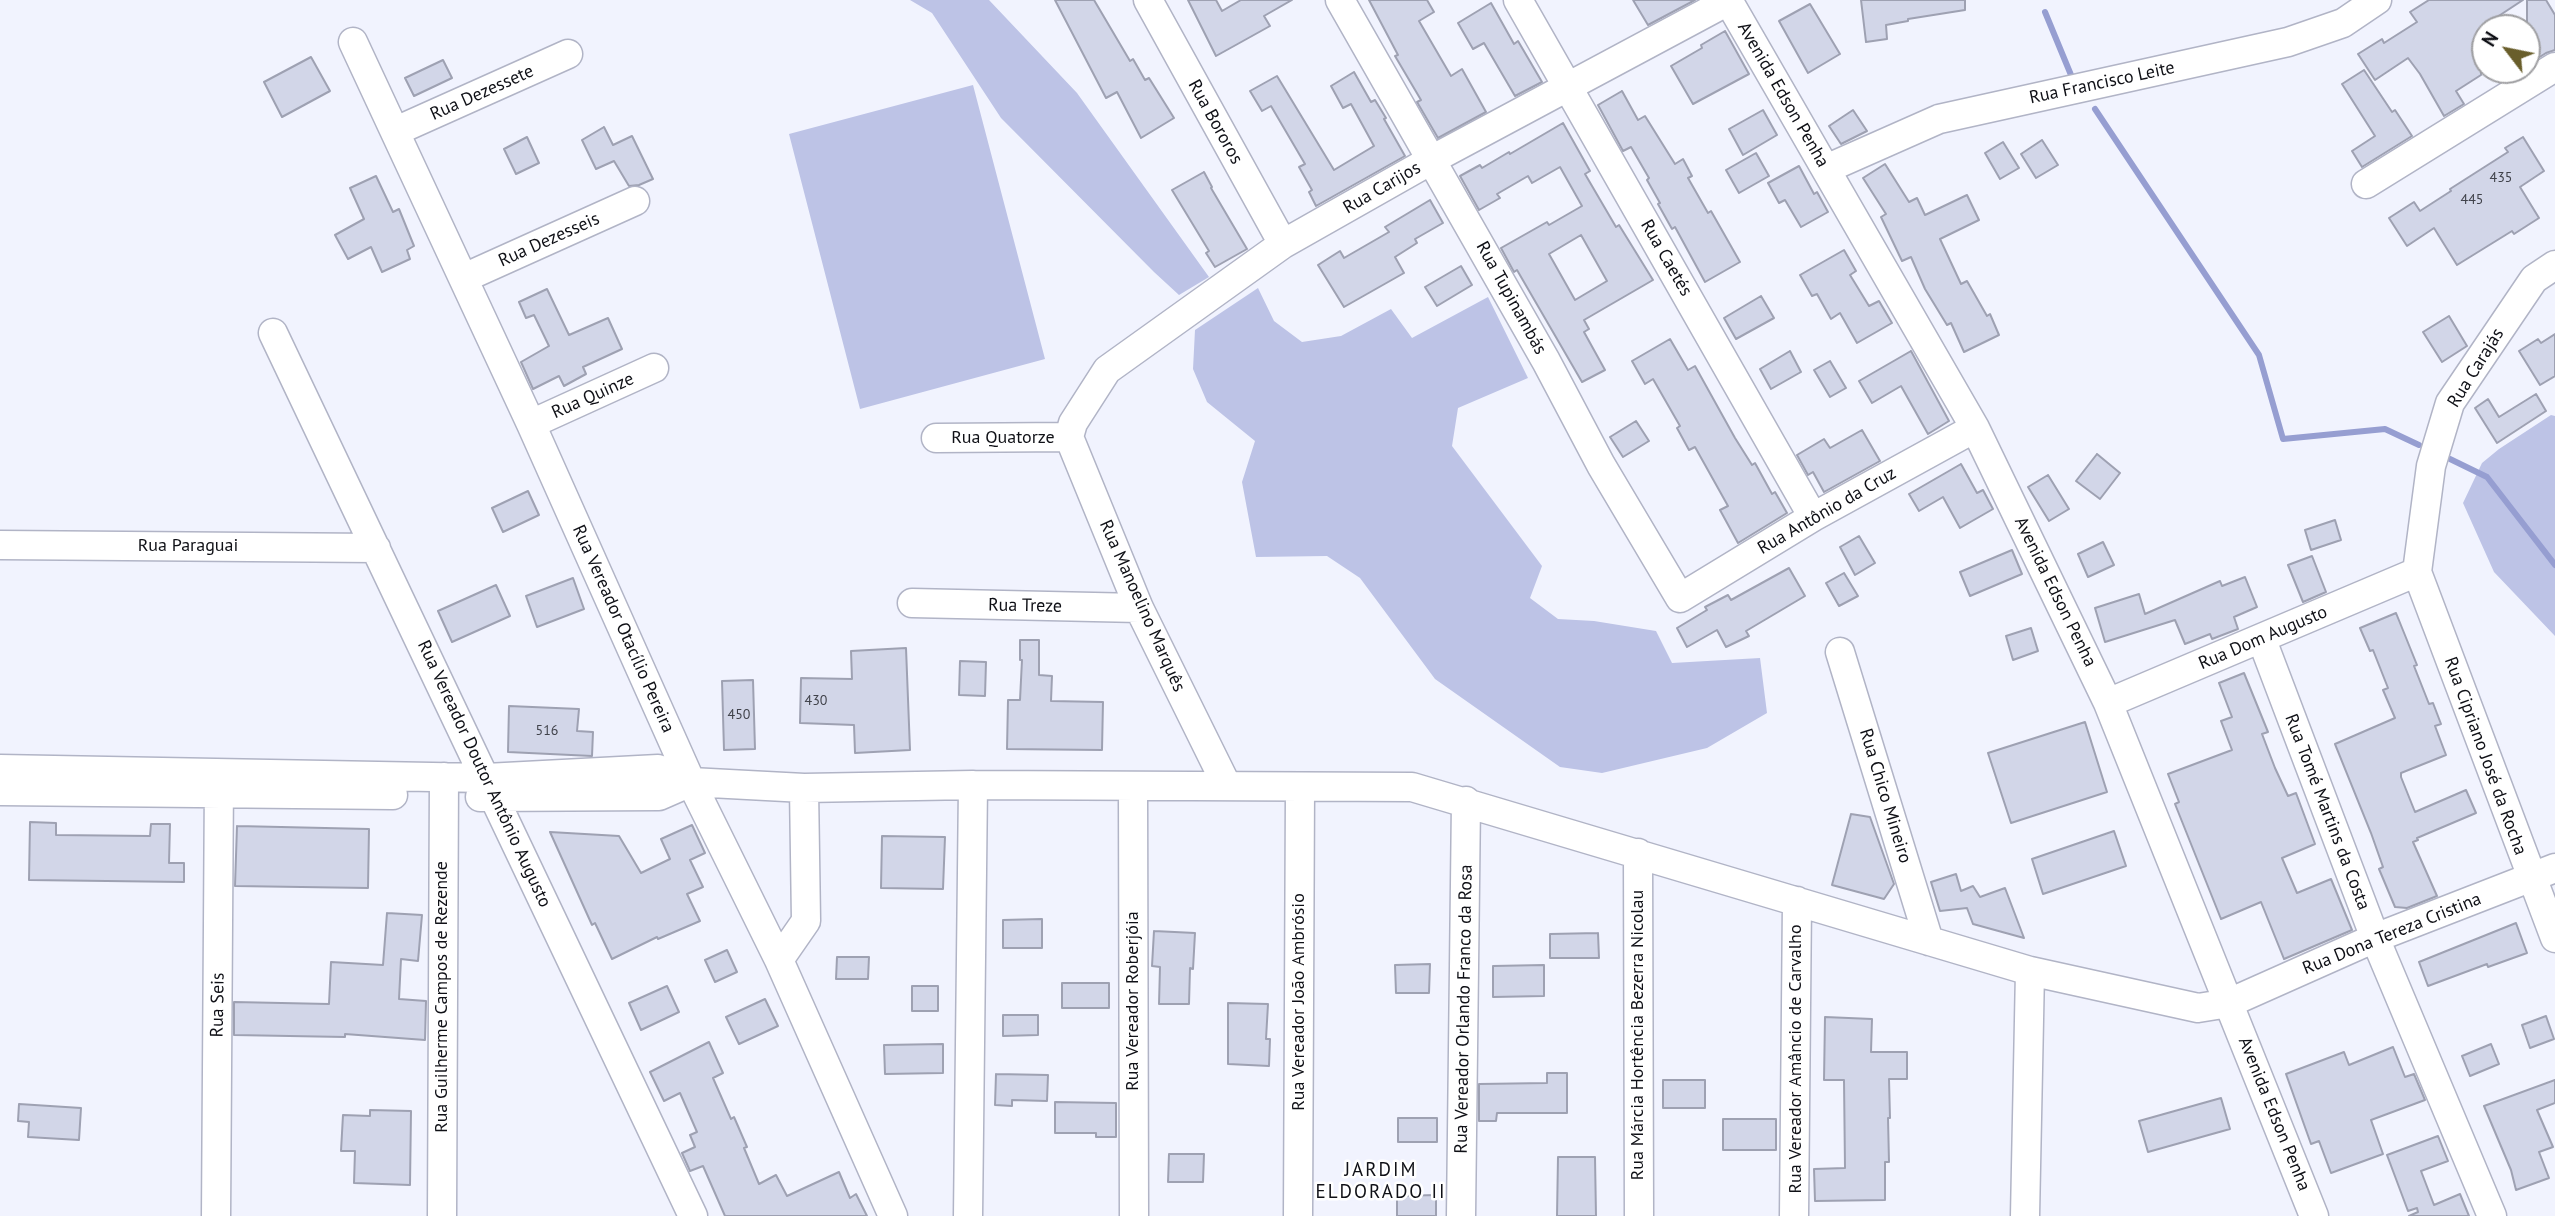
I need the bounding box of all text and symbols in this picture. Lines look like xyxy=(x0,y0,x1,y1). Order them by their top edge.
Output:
north arrow xyxy=(2471,14,2541,84)
street label: Avenida Edson Penha xyxy=(1733,19,1833,171)
text: N xyxy=(2476,27,2503,51)
street label: Rua Francisco Leite xyxy=(2027,57,2177,109)
street label: Rua Dezessete xyxy=(427,61,537,125)
street label: Rua Bororos xyxy=(1183,76,1247,168)
street label: Rua Carijos xyxy=(1339,157,1425,219)
house number: 435 xyxy=(2490,170,2512,186)
house number: 445 xyxy=(2461,192,2483,208)
street label: Rua Dezesseis xyxy=(495,208,603,272)
street label: Rua Caetés xyxy=(1635,216,1697,300)
street label: Rua Tupinambás xyxy=(1471,238,1551,358)
street label: Rua Carajás xyxy=(2443,324,2509,412)
street label: Rua Quinze xyxy=(549,368,637,424)
street label: Rua Quatorze xyxy=(951,427,1055,449)
street label: Rua Antônio da Cruz xyxy=(1754,463,1900,559)
street label: Avenida Edson Penha xyxy=(2009,514,2101,670)
street label: Rua Manoelino Marquês xyxy=(1094,517,1190,695)
street label: Rua Vereador Otacílio Pereira xyxy=(567,522,679,736)
street label: Rua Paraguai xyxy=(138,535,238,557)
street label: Rua Treze xyxy=(988,595,1062,617)
street label: Rua Dom Augusto xyxy=(2195,601,2331,675)
street label: Rua Vereador Doutor Antônio Augusto xyxy=(412,637,556,911)
street label: Rua Cipriano José da Rocha xyxy=(2439,654,2531,858)
house number: 430 xyxy=(805,693,827,709)
house number: 450 xyxy=(728,707,750,723)
street label: Rua Tomé Martins da Costa xyxy=(2280,711,2374,913)
house number: 516 xyxy=(536,723,558,739)
street label: Rua Chico Mineiro xyxy=(1854,726,1916,866)
street label: Rua Guilherme Campos de Rezende xyxy=(431,861,453,1133)
street label: Rua Vereador Orlando Franco da Rosa xyxy=(1451,864,1477,1154)
street label: Rua Dona Tereza Cristina xyxy=(2299,888,2485,980)
street label: Rua Márcia Hortência Bezerra Nicolau xyxy=(1627,890,1649,1180)
street label: Rua Vereador João Ambrósio xyxy=(1288,893,1310,1111)
street label: Rua Vereador Roberjóia xyxy=(1122,911,1144,1091)
street label: Rua Vereador Amâncio de Carvalho xyxy=(1785,924,1807,1194)
street label: Rua Seis xyxy=(207,972,229,1038)
street label: Avenida Edson Penha xyxy=(2233,1034,2315,1194)
district label: JARDIM ELDORADO II xyxy=(1317,1160,1445,1204)

